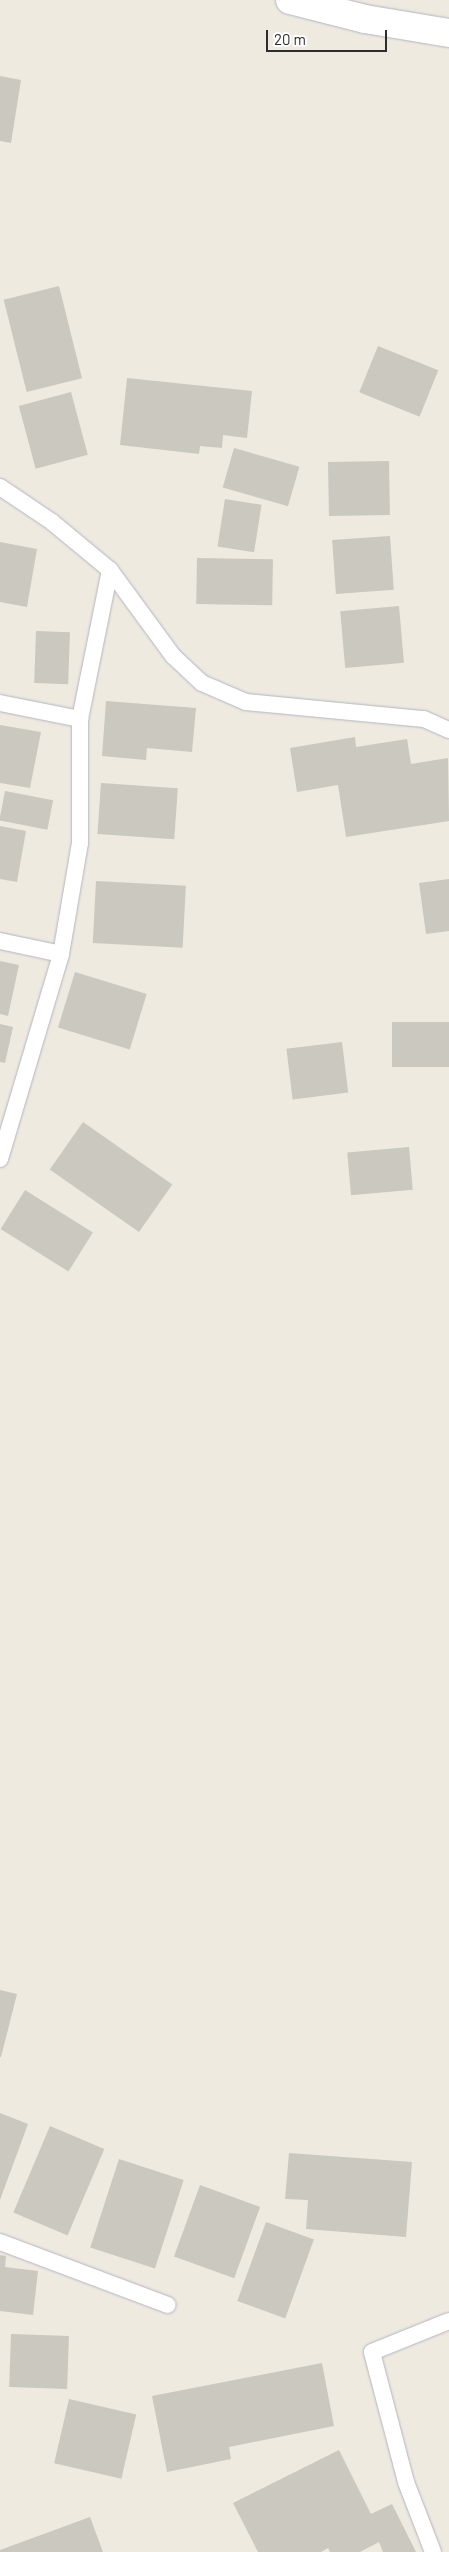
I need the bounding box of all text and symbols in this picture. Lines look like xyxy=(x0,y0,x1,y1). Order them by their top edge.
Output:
scale bar xyxy=(269,20,390,52)
text: 20 m xyxy=(274,30,306,48)

